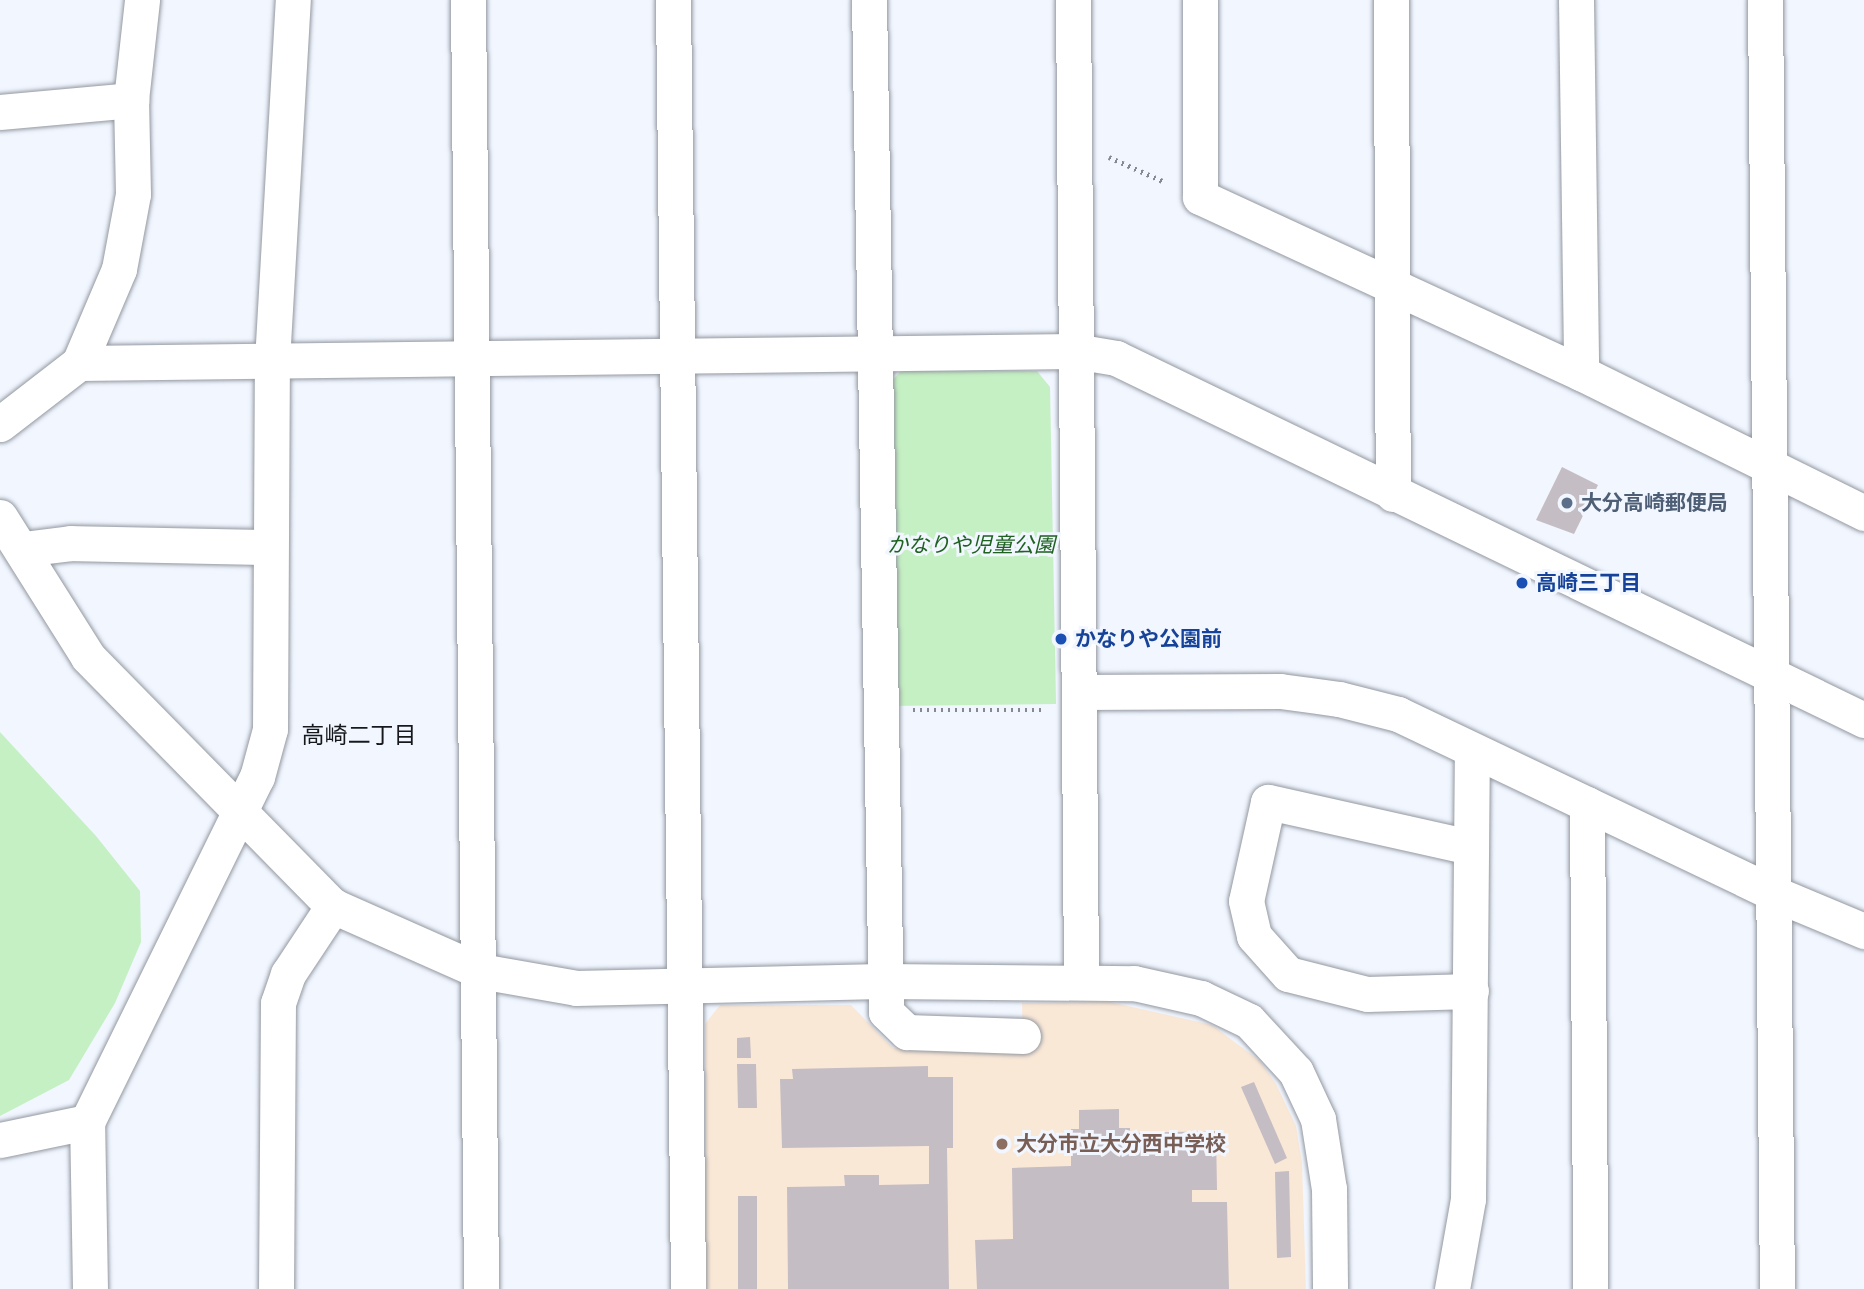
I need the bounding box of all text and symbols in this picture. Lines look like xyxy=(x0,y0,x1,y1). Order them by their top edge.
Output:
place label: 大分高崎郵便局 xyxy=(1581,490,1728,516)
marker: 大分高崎郵便局 xyxy=(1559,495,1575,511)
park label: かなりや児童公園 xyxy=(887,532,1055,558)
place label: 高崎三丁目 xyxy=(1536,570,1641,596)
marker: 高崎三丁目 xyxy=(1514,575,1530,591)
place label: かなりや公園前 xyxy=(1075,626,1222,652)
marker: かなりや公園前 xyxy=(1053,631,1069,647)
district label: 高崎二丁目 xyxy=(302,721,416,749)
place label: 大分市立大分西中学校 xyxy=(1016,1131,1226,1157)
marker: 大分市立大分西中学校 xyxy=(994,1136,1010,1152)

